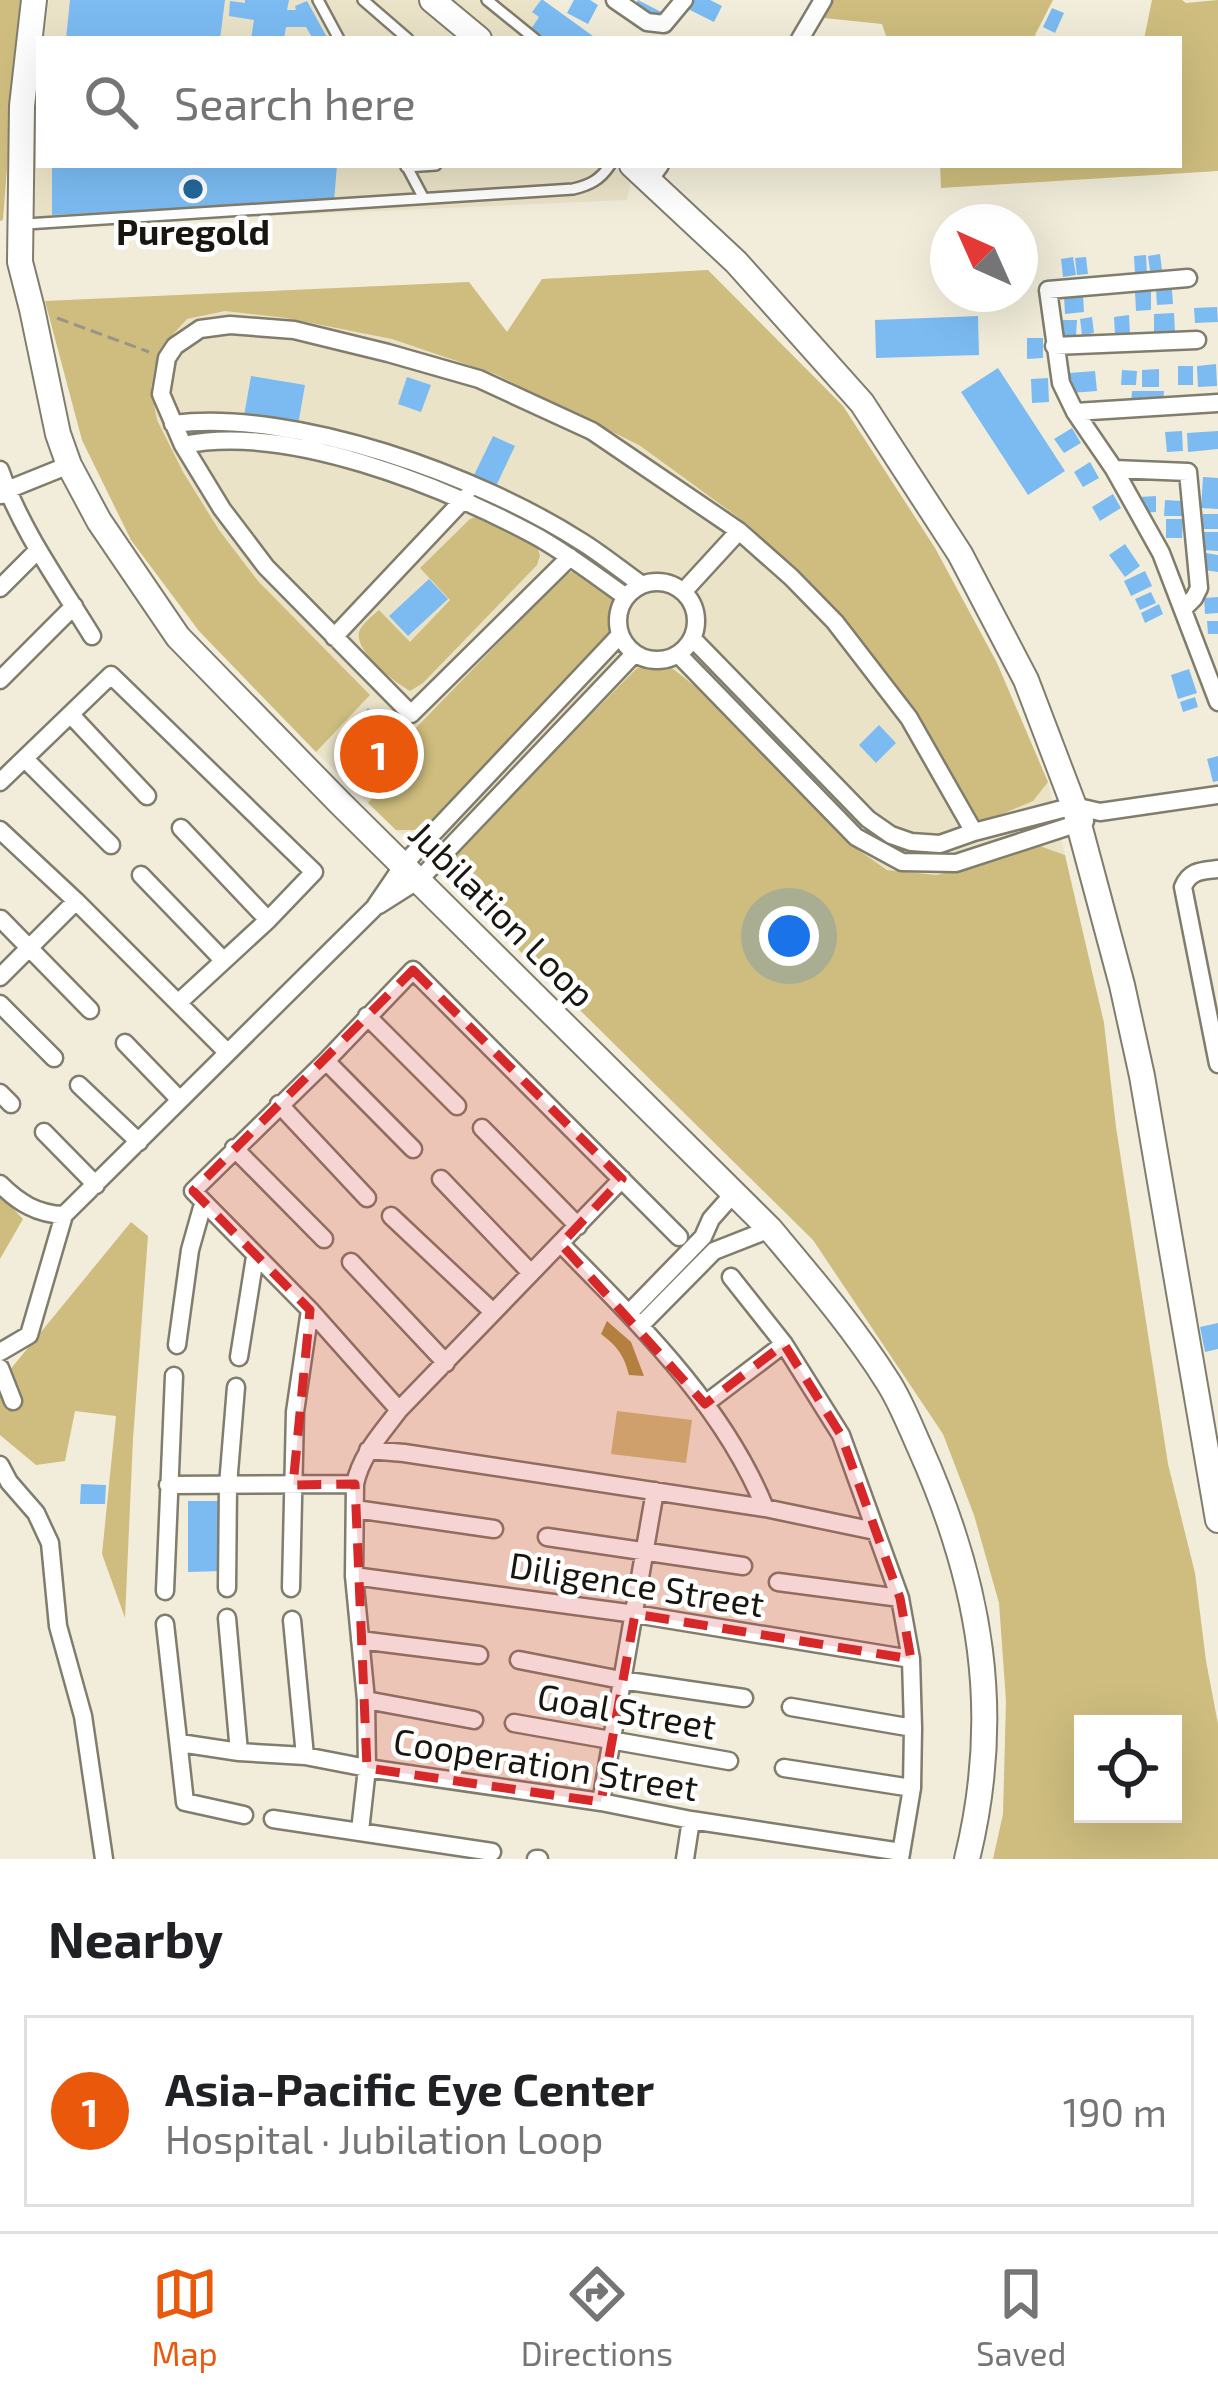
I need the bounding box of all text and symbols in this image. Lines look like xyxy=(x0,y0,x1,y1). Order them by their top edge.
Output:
search box xyxy=(36,36,1182,168)
icon: search xyxy=(78,69,144,135)
text: Search here xyxy=(174,75,416,129)
marker: Puregold xyxy=(180,176,206,202)
north arrow xyxy=(930,204,1038,312)
place label: Puregold xyxy=(116,209,270,252)
pin: 1 xyxy=(340,709,418,799)
street label: Jubilation Loop xyxy=(401,811,605,1015)
your location xyxy=(759,906,819,966)
street label: Diligence Street xyxy=(507,1542,767,1624)
street label: Goal Street xyxy=(534,1673,720,1747)
map controls xyxy=(1074,1715,1182,1823)
button: locate xyxy=(1074,1715,1182,1823)
street label: Cooperation Street xyxy=(391,1718,701,1808)
text: Nearby xyxy=(48,1907,223,1968)
text: Asia-Pacific Eye Center xyxy=(165,2061,654,2115)
text: 1 xyxy=(82,2088,98,2135)
text: 190 m xyxy=(1063,2088,1167,2135)
text: Hospital · Jubilation Loop xyxy=(165,2115,603,2162)
tab: Map xyxy=(152,2261,218,2373)
tab: Directions xyxy=(521,2261,673,2373)
tab: Saved xyxy=(976,2261,1066,2373)

